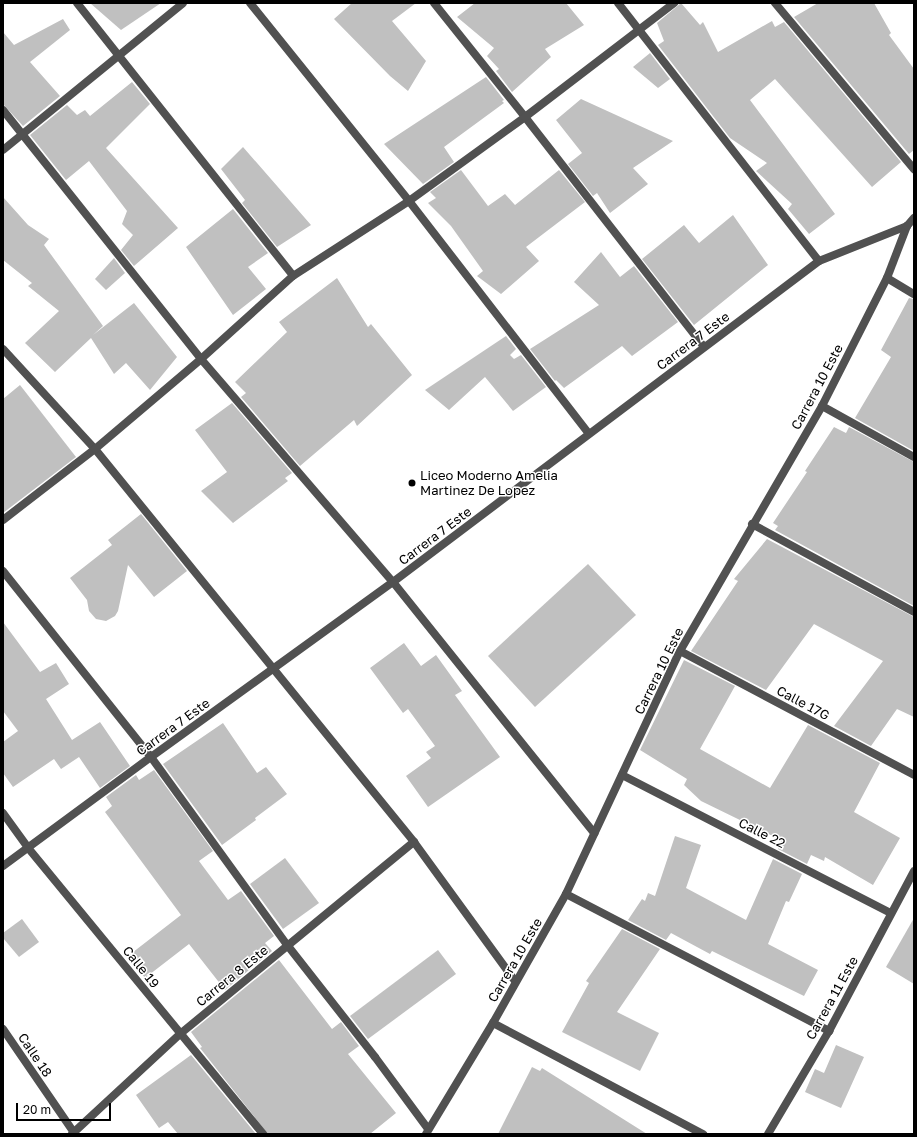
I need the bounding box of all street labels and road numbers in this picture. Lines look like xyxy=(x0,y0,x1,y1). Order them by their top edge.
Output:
street label: Carrera 7 Este xyxy=(654,309,732,373)
street label: Carrera 10 Este xyxy=(788,342,846,432)
street label: Carrera 7 Este xyxy=(396,504,474,568)
street label: Carrera 10 Este xyxy=(631,625,687,717)
street label: Calle 17G xyxy=(774,683,832,723)
street label: Carrera 7 Este xyxy=(133,695,213,759)
street label: Calle 22 xyxy=(736,815,788,851)
street label: Carrera 10 Este xyxy=(485,915,545,1005)
street label: Carrera 8 Este xyxy=(193,942,271,1010)
street label: Calle 19 xyxy=(119,943,163,991)
street label: Carrera 11 Este xyxy=(803,954,861,1042)
street label: Calle 18 xyxy=(15,1030,55,1080)

